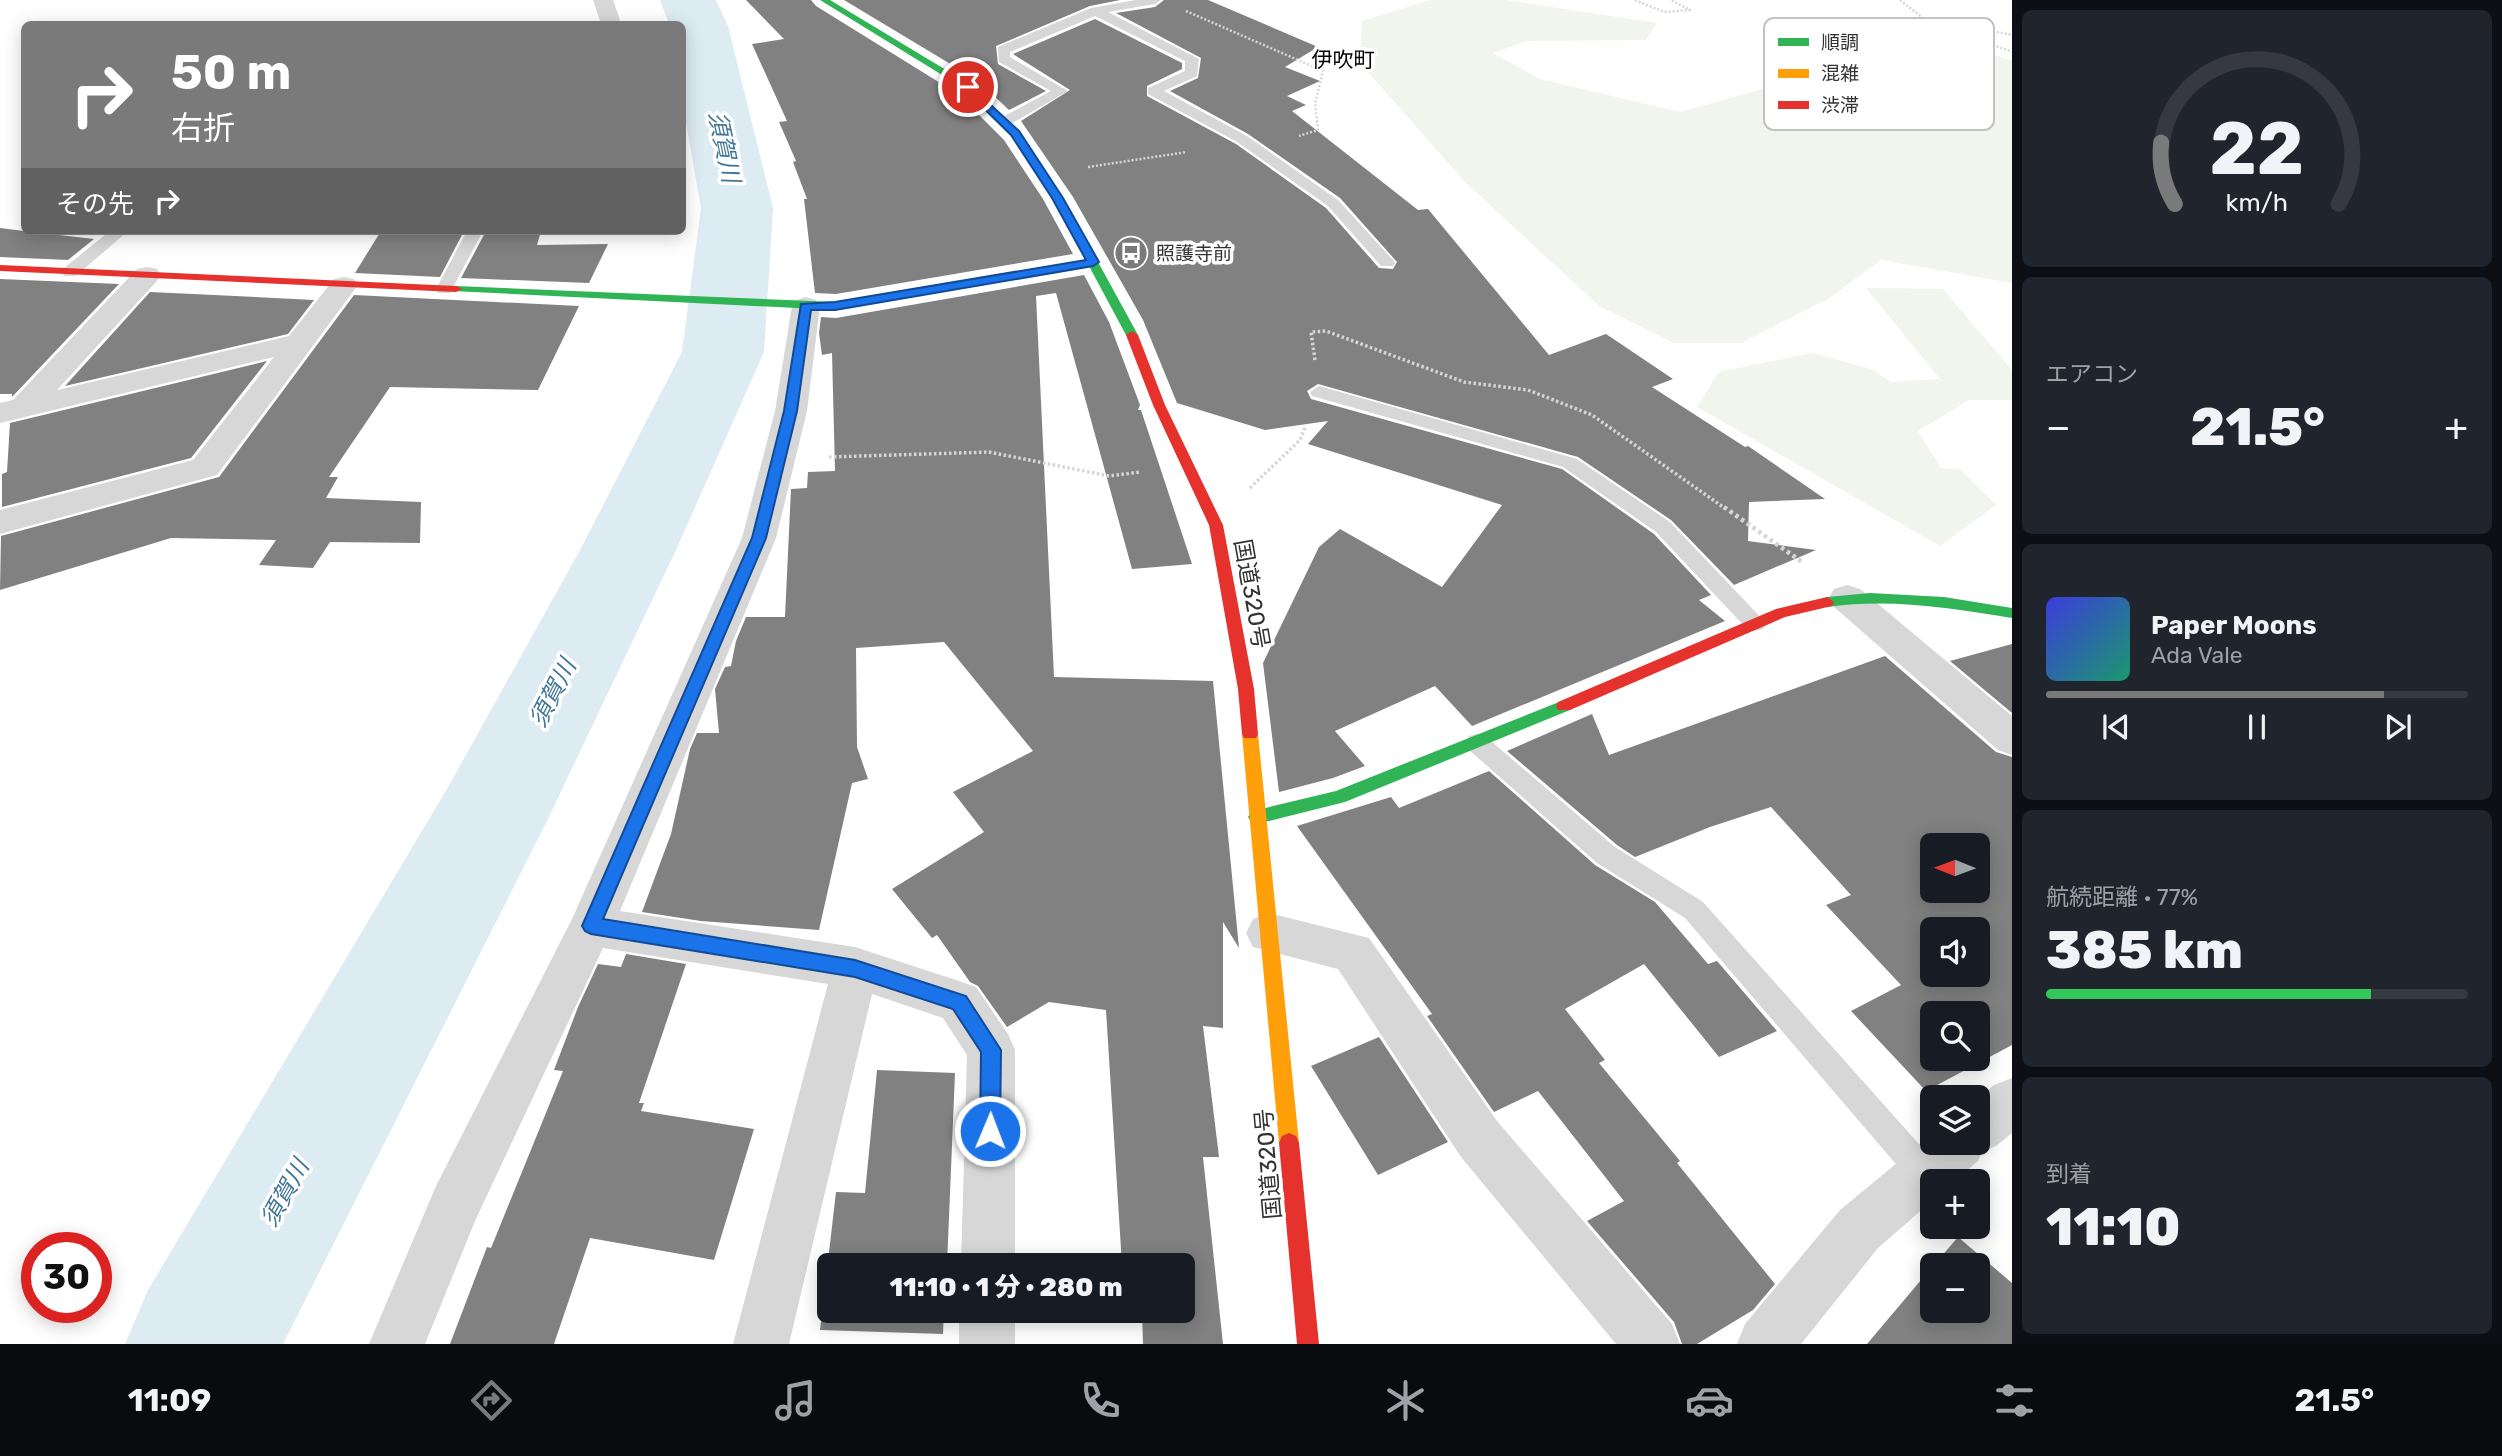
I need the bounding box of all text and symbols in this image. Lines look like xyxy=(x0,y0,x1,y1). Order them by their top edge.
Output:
legend xyxy=(1764,18,1994,130)
text: 順調 xyxy=(1821,31,1859,54)
text: 50 m xyxy=(171,43,291,101)
district label: 伊吹町 xyxy=(1312,47,1375,72)
icon: right xyxy=(56,49,147,140)
pin xyxy=(938,57,998,117)
text: 混雑 xyxy=(1821,62,1859,85)
icon: arrive xyxy=(949,68,987,106)
text: 渋滞 xyxy=(1821,94,1859,117)
text: 22 xyxy=(2210,107,2304,193)
text: 右折 xyxy=(171,109,235,147)
water label: 須賀川 xyxy=(703,109,746,188)
icon: right xyxy=(148,182,186,220)
text: km/h xyxy=(2226,188,2288,217)
text: その先 xyxy=(56,189,134,220)
bus stop icon: 照護寺前 xyxy=(1112,234,1150,272)
place label: 照護寺前 xyxy=(1156,242,1232,265)
text: エアコン xyxy=(2046,360,2138,388)
text: 21.5° xyxy=(2190,396,2325,458)
text: − xyxy=(2046,404,2071,450)
text: + xyxy=(2444,404,2468,450)
street label: 国道320号 xyxy=(1229,537,1275,651)
text: Paper Moons xyxy=(2151,610,2317,641)
text: Ada Vale xyxy=(2151,641,2243,669)
water label: 須賀川 xyxy=(524,652,583,731)
icon: previous xyxy=(2097,708,2135,746)
icon: pause xyxy=(2238,708,2276,746)
icon: next xyxy=(2379,708,2417,746)
north arrow xyxy=(1920,833,1990,903)
map controls xyxy=(1920,833,1990,1323)
text: 航続距離 · 77% xyxy=(2046,883,2198,911)
button: sound xyxy=(1920,917,1990,987)
text: 385 km xyxy=(2046,919,2243,981)
button: search xyxy=(1920,1001,1990,1071)
button: layers xyxy=(1920,1085,1990,1155)
position arrow xyxy=(953,1094,1027,1168)
street label: 国道320号 xyxy=(1249,1108,1287,1220)
water label: 須賀川 xyxy=(255,1152,316,1231)
text: 到着 xyxy=(2046,1160,2092,1188)
button: + xyxy=(1920,1169,1990,1239)
text: 11:10 xyxy=(2046,1196,2181,1258)
speed limit sign: 30 xyxy=(21,1232,112,1323)
button: − xyxy=(1920,1253,1990,1323)
text: 11:10 · 1 分 · 280 m xyxy=(889,1272,1123,1303)
icon: directions xyxy=(467,1376,516,1425)
icon: music xyxy=(771,1376,820,1425)
icon: phone xyxy=(1076,1376,1125,1425)
icon: climate xyxy=(1381,1376,1430,1425)
icon: car xyxy=(1685,1376,1734,1425)
icon: filters xyxy=(1990,1376,2039,1425)
text: 11:09 xyxy=(128,1381,211,1419)
text: 21.5° xyxy=(2295,1381,2374,1419)

